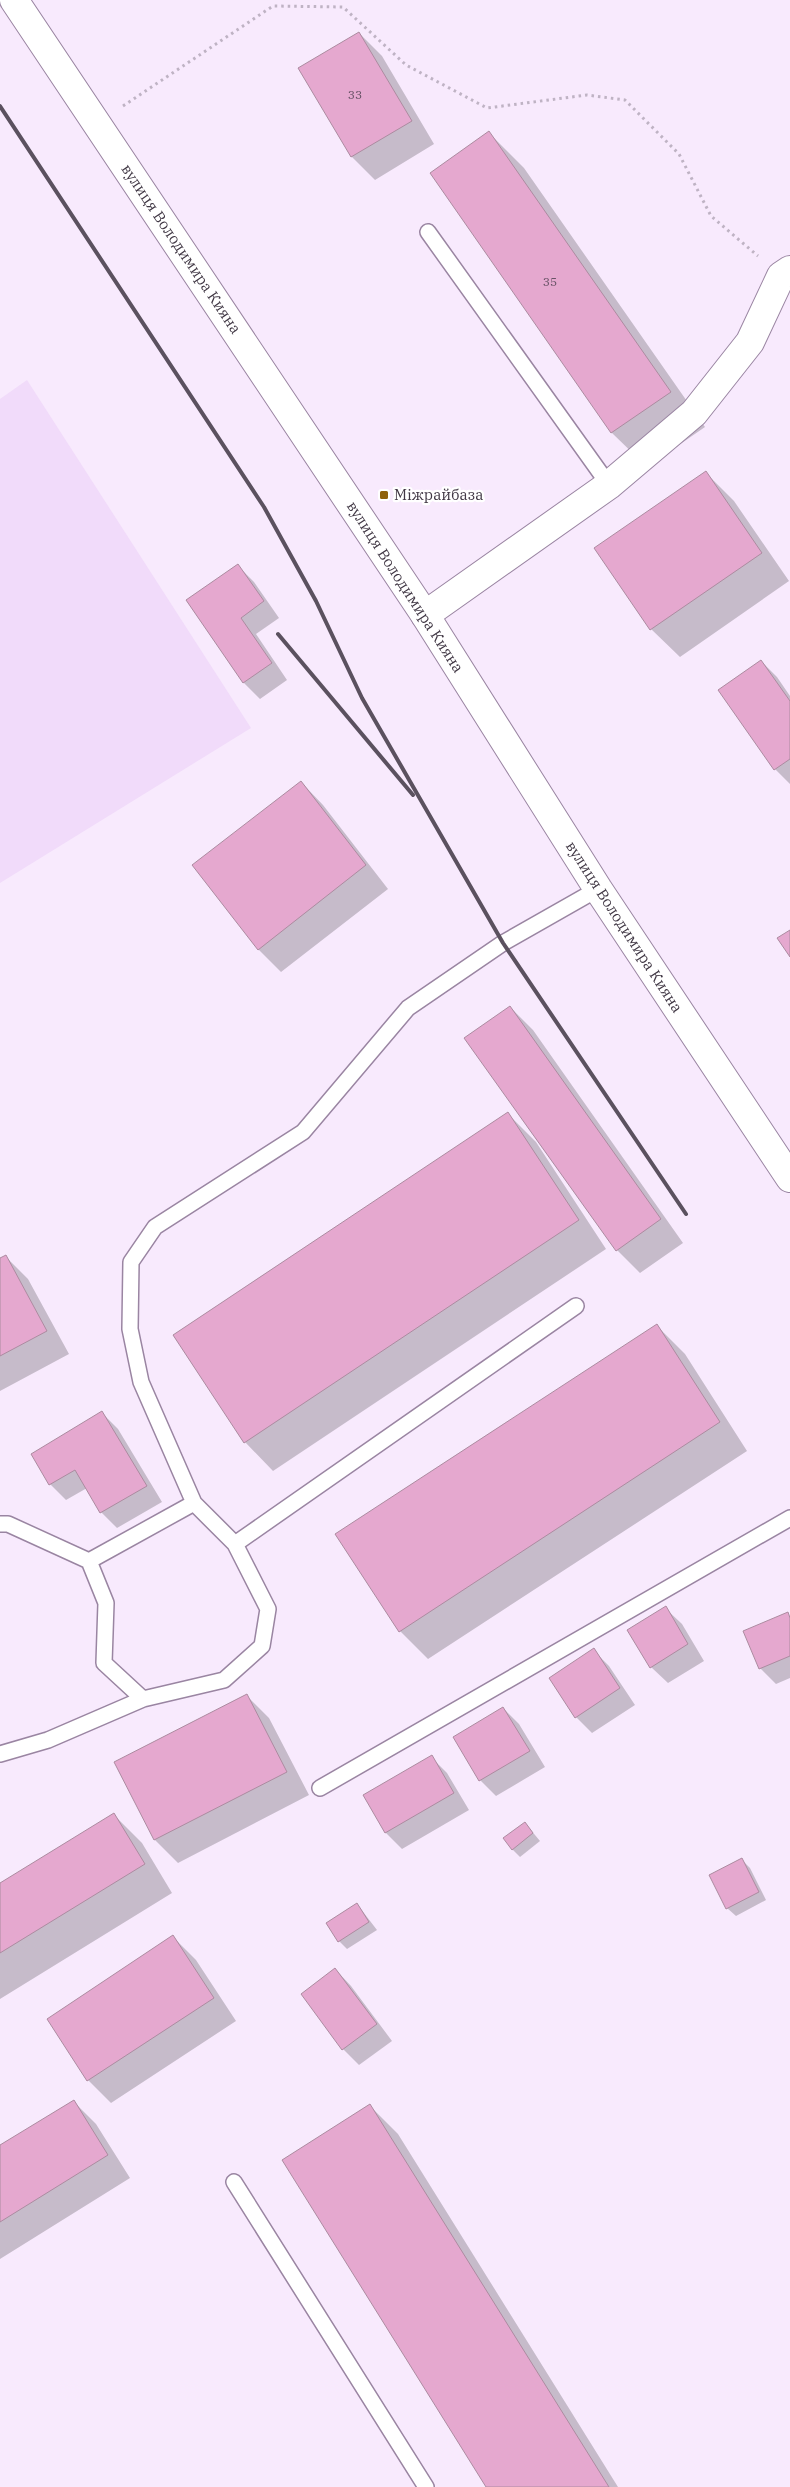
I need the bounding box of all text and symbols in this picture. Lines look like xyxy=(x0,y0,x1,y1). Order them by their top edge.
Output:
house number: 33 xyxy=(348,87,362,102)
street label: вулиця Володимира Кияна xyxy=(117,160,245,337)
house number: 35 xyxy=(543,274,557,289)
place label: Міжрайбаза xyxy=(394,485,484,504)
marker: Міжрайбаза xyxy=(378,489,390,501)
street label: вулиця Володимира Кияна xyxy=(343,497,468,676)
street label: вулиця Володимира Кияна xyxy=(562,837,687,1016)

